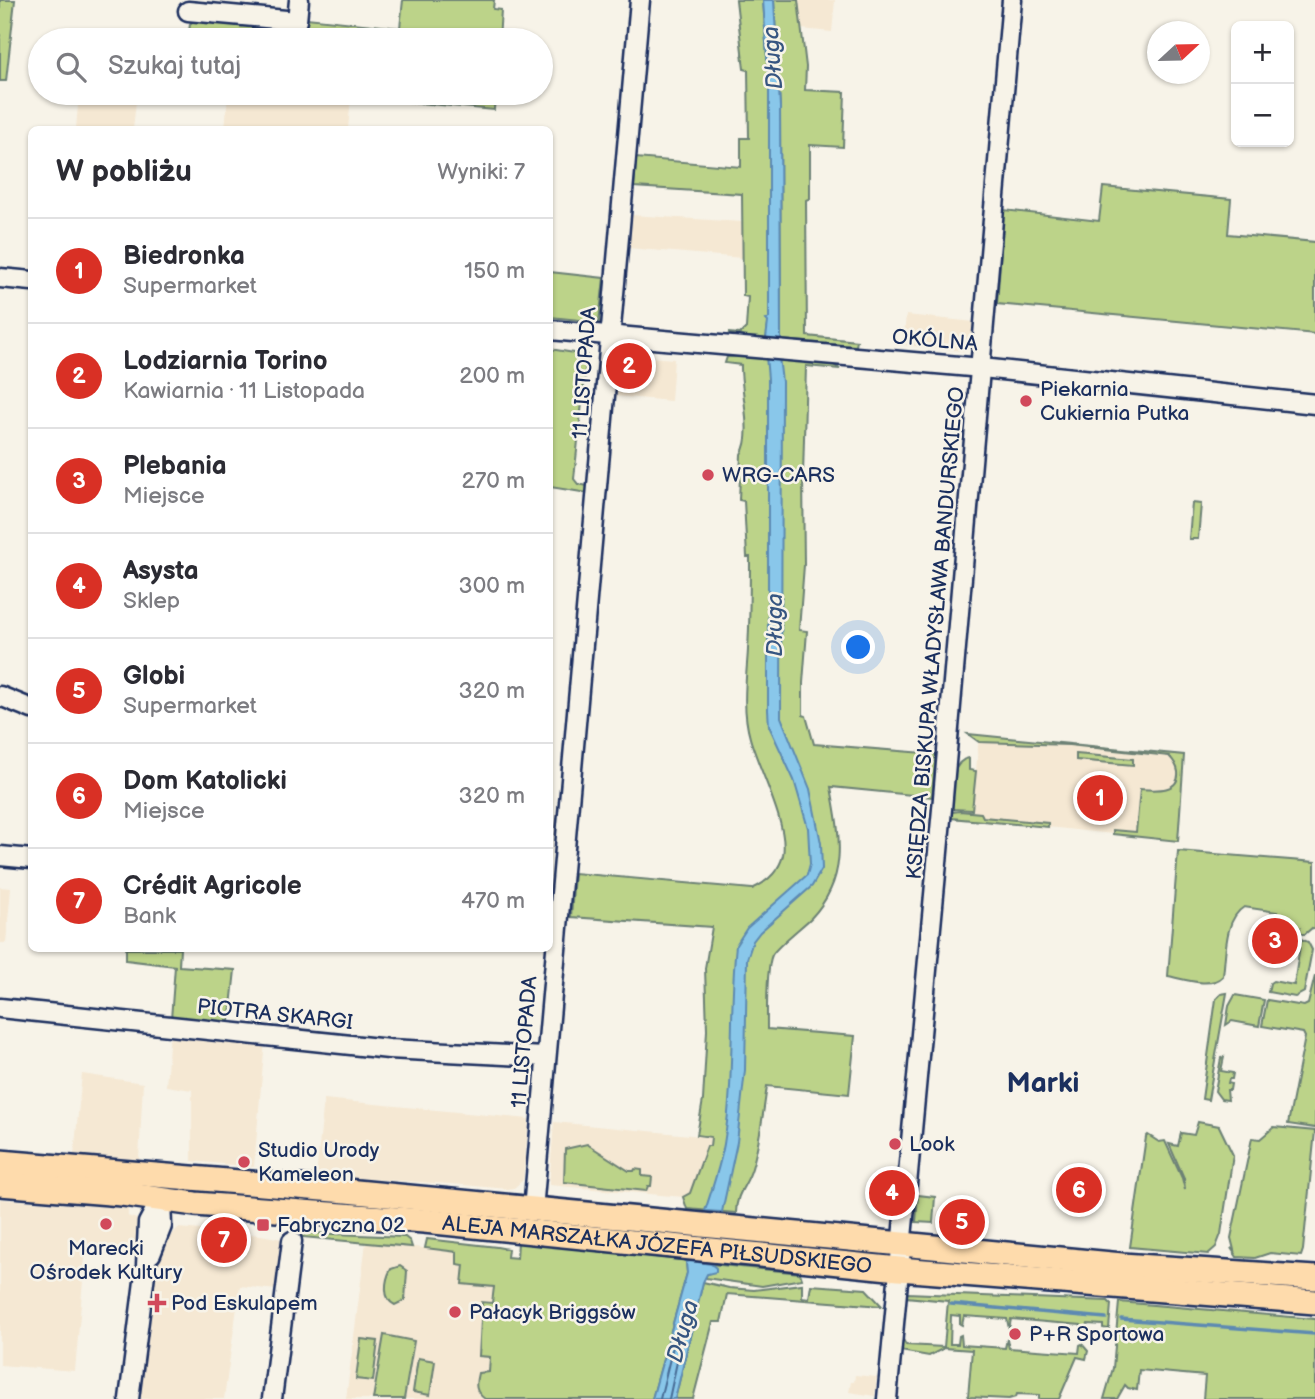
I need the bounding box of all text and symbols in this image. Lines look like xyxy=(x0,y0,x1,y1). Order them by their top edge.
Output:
north arrow xyxy=(1147,21,1210,84)
map controls xyxy=(1231,21,1294,147)
button: + xyxy=(1231,21,1294,84)
water label: Długa xyxy=(757,25,789,91)
search box xyxy=(28,28,553,105)
icon: search xyxy=(52,48,90,86)
text: Szukaj tutaj xyxy=(108,51,241,82)
button: − xyxy=(1231,84,1294,147)
text: W pobliżu xyxy=(56,154,192,190)
text: Wyniki: 7 xyxy=(437,158,525,186)
text: Biedronka xyxy=(123,241,245,272)
text: 1 xyxy=(74,257,84,285)
text: 150 m xyxy=(464,257,525,285)
text: Supermarket xyxy=(123,272,257,300)
street label: 11 LISTOPADA xyxy=(567,306,602,440)
street label: OKÓLNA xyxy=(891,324,979,357)
pin: 2 xyxy=(606,340,652,392)
text: Lodziarnia Torino xyxy=(123,346,328,377)
text: 2 xyxy=(72,362,86,390)
text: 200 m xyxy=(459,362,525,390)
text: Kawiarnia · 11 Listopada xyxy=(123,377,365,405)
place label: Piekarnia Cukiernia Putka xyxy=(1040,377,1189,426)
street label: KSIĘDZA BISKUPA WŁADYSŁAWA BANDURSKIEGO xyxy=(901,386,970,880)
marker: Piekarnia Cukiernia Putka xyxy=(1018,393,1034,409)
text: Plebania xyxy=(123,451,227,482)
place label: WRG-CARS xyxy=(722,463,835,488)
text: 3 xyxy=(72,467,86,495)
text: 270 m xyxy=(461,467,525,495)
marker: WRG-CARS xyxy=(700,467,716,483)
text: Miejsce xyxy=(123,482,205,510)
text: Asysta xyxy=(123,556,199,587)
text: 4 xyxy=(72,572,86,600)
text: 300 m xyxy=(459,572,525,600)
text: Sklep xyxy=(123,587,180,615)
water label: Długa xyxy=(761,593,789,657)
your location xyxy=(841,630,875,664)
text: Globi xyxy=(123,661,185,692)
text: 5 xyxy=(72,677,86,705)
text: 320 m xyxy=(459,677,525,705)
text: Supermarket xyxy=(123,692,257,720)
text: Dom Katolicki xyxy=(123,766,287,797)
pin: 1 xyxy=(1077,772,1123,824)
text: 6 xyxy=(72,782,86,810)
text: 320 m xyxy=(459,782,525,810)
text: Miejsce xyxy=(123,797,205,825)
text: Crédit Agricole xyxy=(123,871,302,902)
text: 7 xyxy=(73,887,85,915)
text: 470 m xyxy=(461,887,525,915)
text: Bank xyxy=(123,902,176,930)
pin: 3 xyxy=(1252,915,1298,967)
street label: 11 LISTOPADA xyxy=(506,975,543,1109)
street label: PIOTRA SKARGI xyxy=(196,994,354,1035)
district label: Marki xyxy=(1007,1067,1079,1100)
place label: Look xyxy=(909,1132,955,1157)
marker: Look xyxy=(887,1136,903,1152)
place label: Studio Urody Kameleon xyxy=(258,1138,380,1187)
marker: Studio Urody Kameleon xyxy=(236,1154,252,1170)
pin: 6 xyxy=(1056,1164,1102,1216)
pin: 4 xyxy=(869,1167,915,1219)
pin: 5 xyxy=(939,1196,985,1248)
street label: ALEJA MARSZAŁKA JÓZEFA PIŁSUDSKIEGO xyxy=(441,1211,873,1279)
place label: Fabryczna 02 xyxy=(277,1213,406,1238)
pin: 7 xyxy=(201,1214,247,1266)
marker: Marecki Ośrodek Kultury xyxy=(98,1216,114,1232)
marker: Fabryczna 02 xyxy=(255,1217,271,1233)
place label: Marecki Ośrodek Kultury xyxy=(30,1236,183,1285)
place label: Pod Eskulapem xyxy=(171,1291,318,1316)
marker: Pod Eskulapem xyxy=(149,1295,165,1311)
water label: Długa xyxy=(661,1297,705,1366)
place label: Pałacyk Briggsów xyxy=(469,1300,636,1325)
marker: Pałacyk Briggsów xyxy=(447,1304,463,1320)
place label: P+R Sportowa xyxy=(1029,1322,1164,1347)
marker: P+R Sportowa xyxy=(1007,1326,1023,1342)

